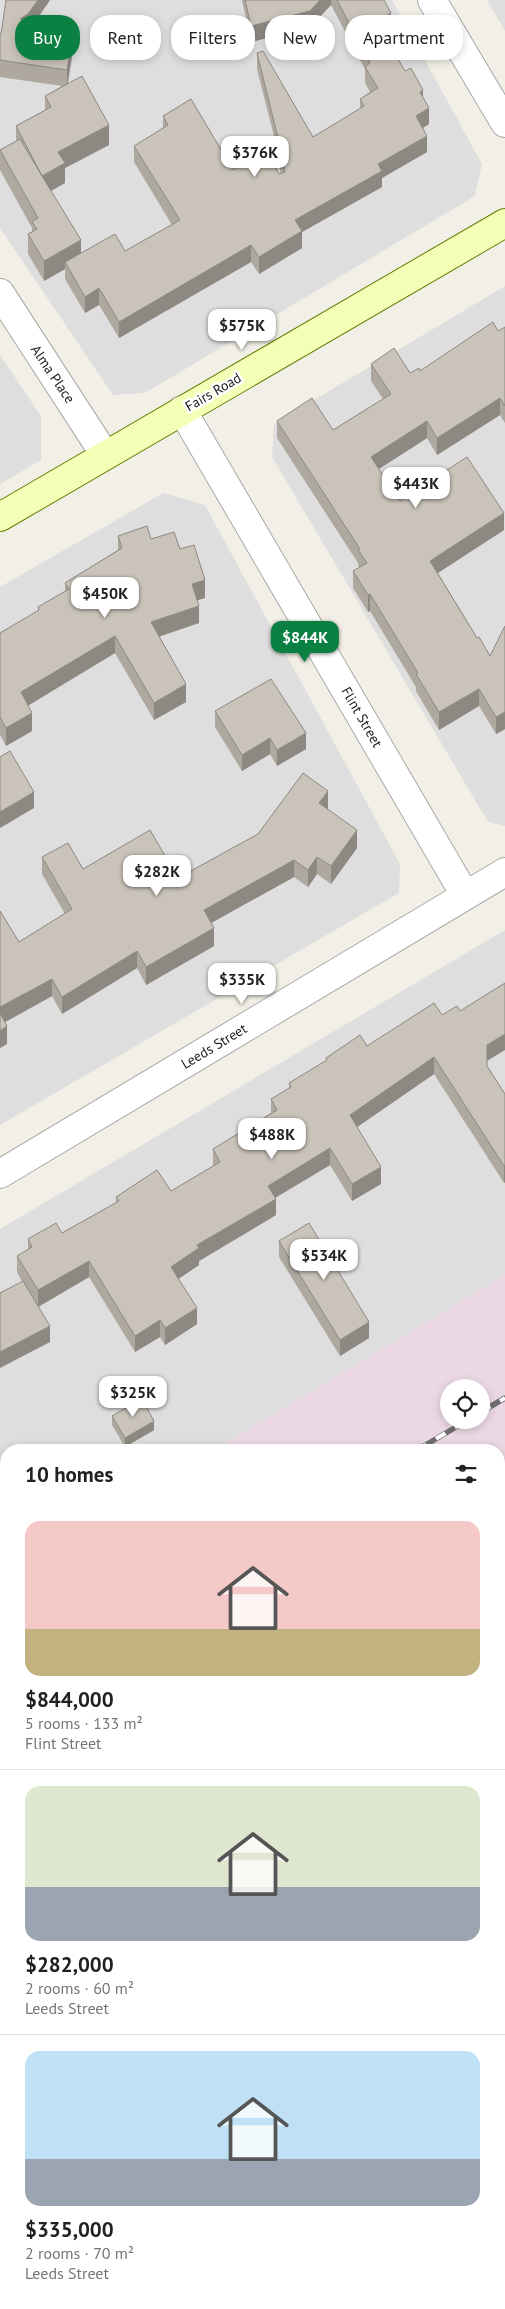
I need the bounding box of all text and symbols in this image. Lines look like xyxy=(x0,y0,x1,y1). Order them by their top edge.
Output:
chip: Buy xyxy=(15,15,80,60)
chip: Rent xyxy=(90,15,161,60)
chip: Filters xyxy=(171,15,255,60)
chip: New xyxy=(265,15,335,60)
chip: Apartment xyxy=(345,15,463,60)
pin: $376K xyxy=(220,136,290,178)
text: $376K xyxy=(232,142,278,162)
pin: $575K xyxy=(207,308,277,351)
text: $575K xyxy=(219,315,265,335)
street label: Alma Place xyxy=(27,341,79,407)
street label: Fairs Road xyxy=(182,369,244,415)
pin: $443K xyxy=(381,466,451,509)
text: $443K xyxy=(393,473,439,493)
pin: $450K xyxy=(70,576,140,619)
text: $450K xyxy=(82,583,128,603)
pin: $844K xyxy=(270,620,340,663)
text: $844K xyxy=(282,627,328,647)
street label: Flint Street xyxy=(337,683,387,751)
pin: $282K xyxy=(122,854,192,897)
text: $282K xyxy=(134,861,180,881)
pin: $335K xyxy=(207,962,277,1005)
text: $335K xyxy=(219,969,265,989)
street label: Leeds Street xyxy=(178,1019,250,1073)
pin: $488K xyxy=(237,1118,307,1160)
text: $488K xyxy=(249,1124,295,1144)
pin: $534K xyxy=(289,1238,359,1281)
text: $534K xyxy=(301,1245,347,1265)
pin: $325K xyxy=(98,1376,168,1418)
map controls xyxy=(440,1379,490,1429)
button: locate xyxy=(440,1379,490,1429)
text: $325K xyxy=(110,1382,156,1402)
icon: filters xyxy=(452,1460,480,1488)
text: 10 homes xyxy=(25,1461,113,1488)
icon: home xyxy=(208,1553,298,1643)
text: $844,000 xyxy=(25,1686,114,1713)
text: 5 rooms · 133 m² xyxy=(25,1713,143,1733)
text: Flint Street xyxy=(25,1733,102,1753)
icon: home xyxy=(208,1819,298,1909)
text: $282,000 xyxy=(25,1951,114,1978)
text: 2 rooms · 60 m² xyxy=(25,1978,134,1998)
text: Leeds Street xyxy=(25,1998,109,2018)
icon: home xyxy=(208,2084,298,2174)
text: $335,000 xyxy=(25,2216,114,2243)
text: 2 rooms · 70 m² xyxy=(25,2243,134,2263)
text: Leeds Street xyxy=(25,2263,109,2283)

